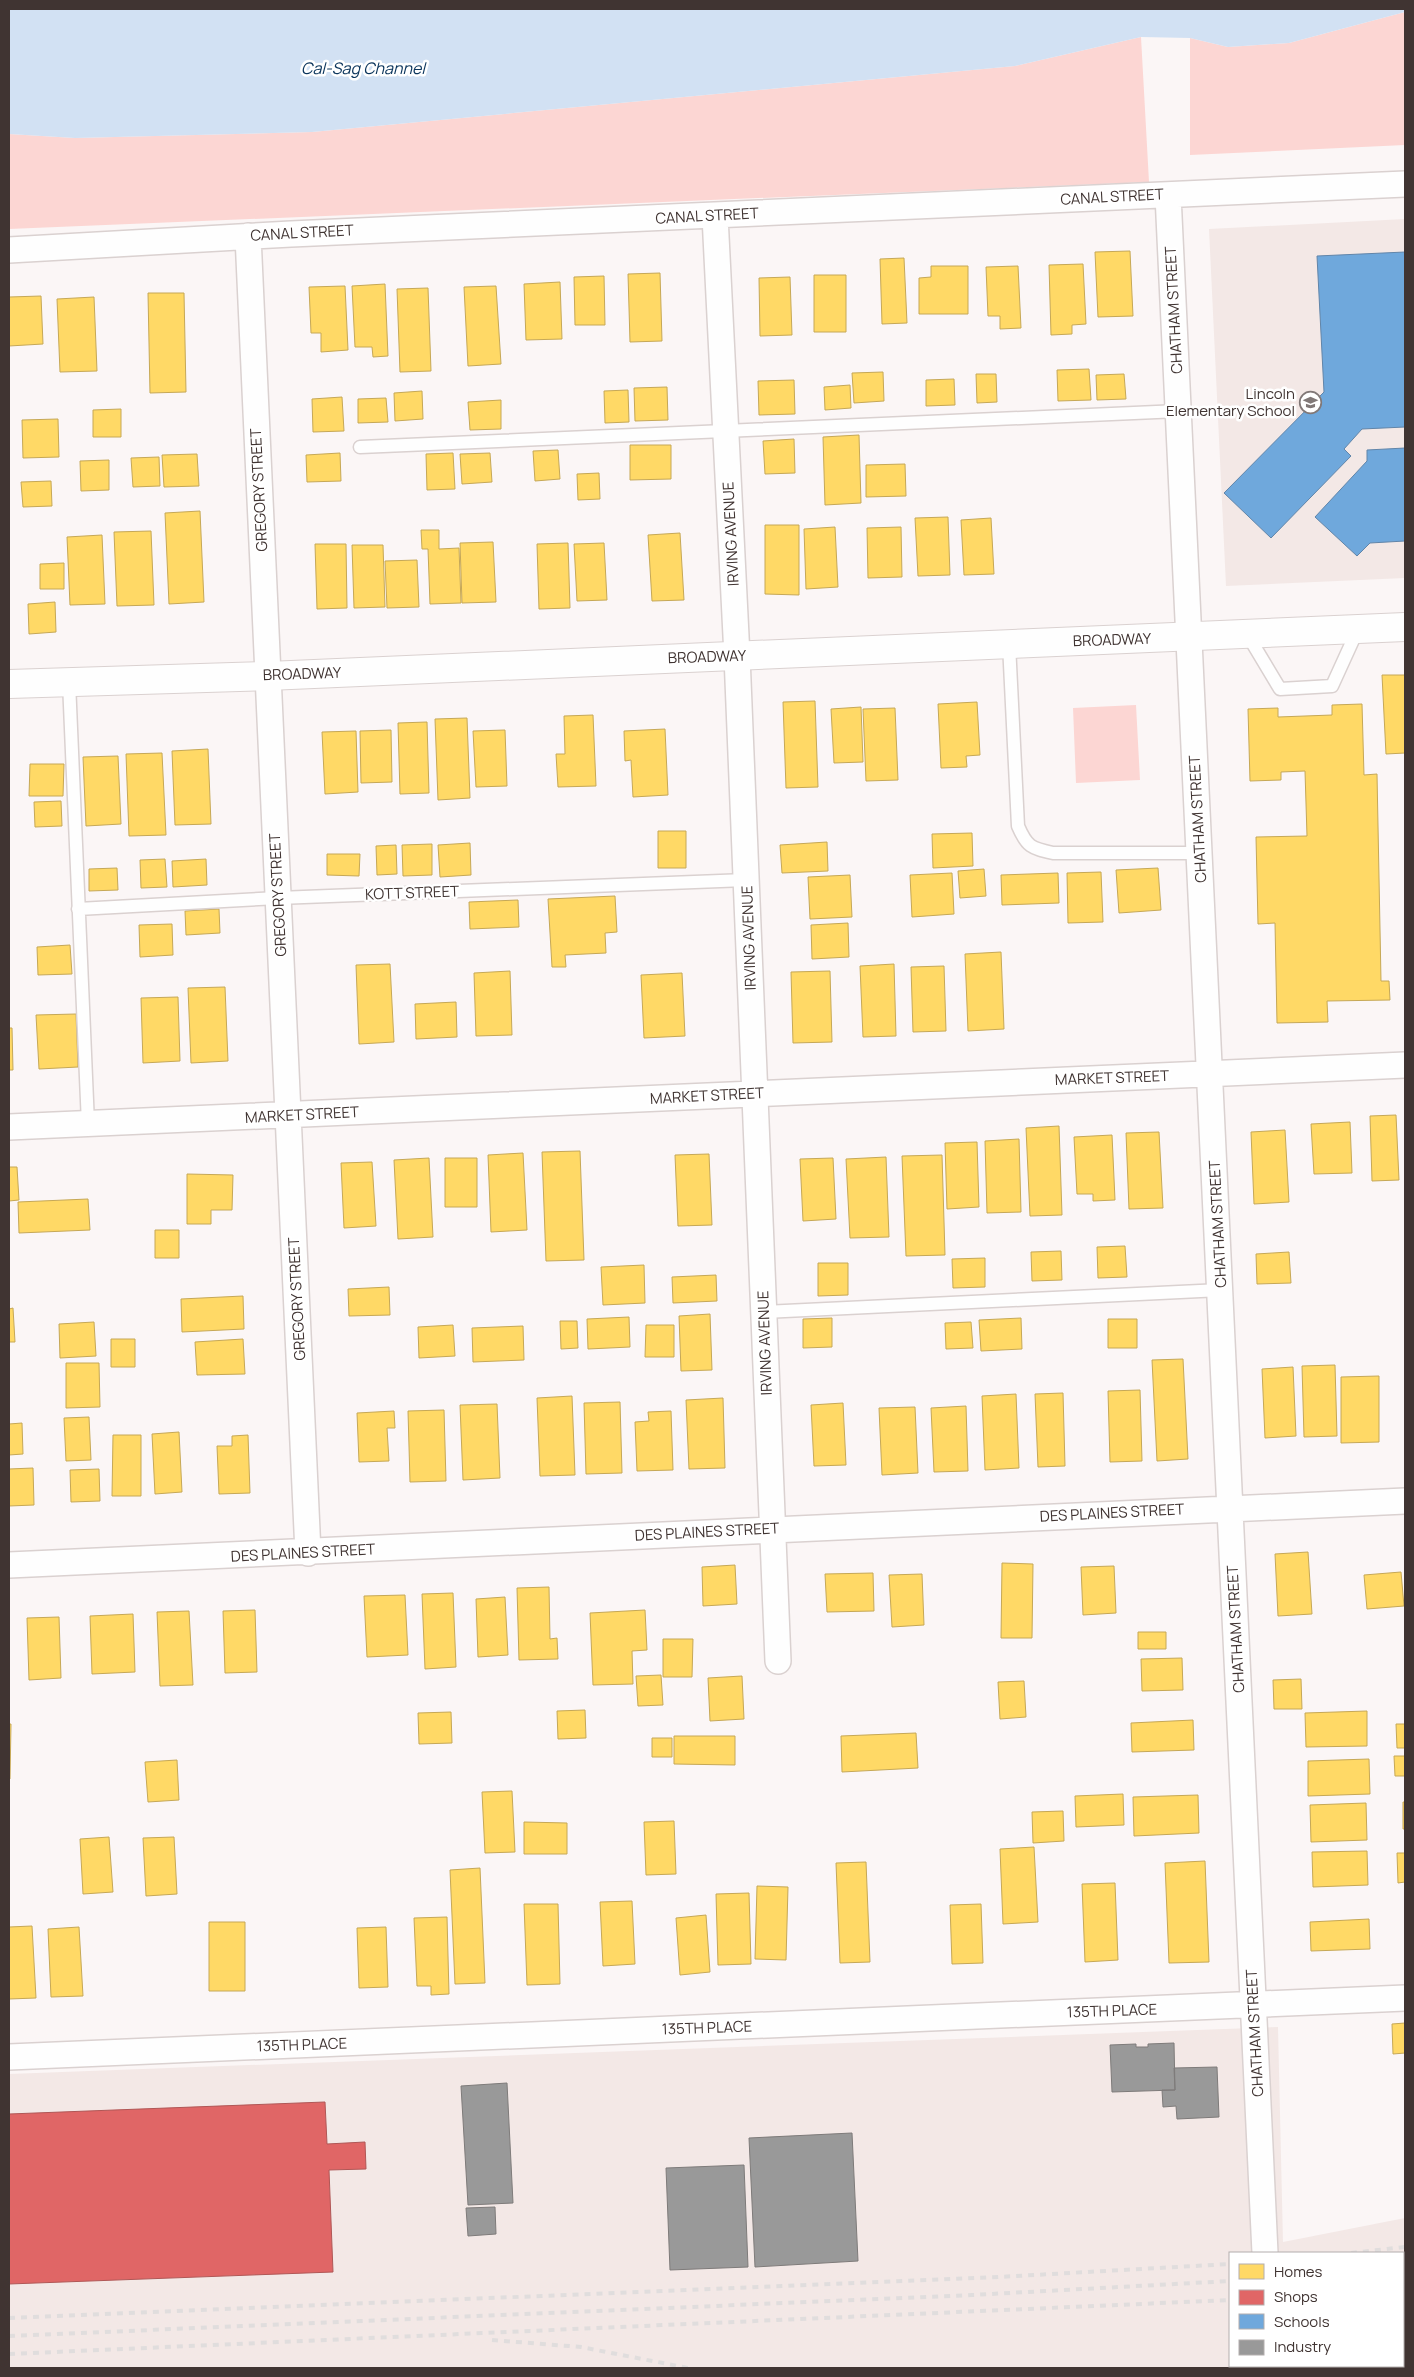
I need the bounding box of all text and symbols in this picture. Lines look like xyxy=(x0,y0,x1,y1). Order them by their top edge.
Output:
water label: Cal-Sag Channel xyxy=(301,57,427,79)
street label: CANAL STREET xyxy=(1060,183,1164,210)
street label: CANAL STREET xyxy=(655,202,759,229)
street label: CANAL STREET xyxy=(250,219,354,246)
street label: CHATHAM STREET xyxy=(1160,246,1187,374)
place label: Lincoln Elementary School xyxy=(1166,383,1295,421)
school or university icon: Lincoln Elementary School xyxy=(1299,391,1323,415)
street label: GREGORY STREET xyxy=(245,428,272,552)
street label: IRVING AVENUE xyxy=(717,481,744,587)
street label: BROADWAY xyxy=(1073,628,1152,651)
street label: BROADWAY xyxy=(668,645,747,668)
street label: BROADWAY xyxy=(263,662,342,685)
street label: CHATHAM STREET xyxy=(1184,755,1211,883)
street label: GREGORY STREET xyxy=(264,833,291,957)
street label: KOTT STREET xyxy=(365,880,459,905)
street label: IRVING AVENUE xyxy=(736,885,761,991)
street label: MARKET STREET xyxy=(1055,1065,1169,1090)
street label: MARKET STREET xyxy=(649,1082,765,1109)
street label: MARKET STREET xyxy=(244,1101,360,1128)
street label: CHATHAM STREET xyxy=(1204,1160,1231,1288)
street label: GREGORY STREET xyxy=(283,1237,310,1361)
street label: IRVING AVENUE xyxy=(752,1290,777,1396)
street label: DES PLAINES STREET xyxy=(1039,1498,1185,1527)
street label: DES PLAINES STREET xyxy=(634,1517,780,1546)
street label: DES PLAINES STREET xyxy=(230,1538,376,1567)
street label: CHATHAM STREET xyxy=(1222,1565,1249,1693)
street label: CHATHAM STREET xyxy=(1241,1969,1268,2097)
street label: 135TH PLACE xyxy=(1067,1998,1157,2023)
street label: 135TH PLACE xyxy=(662,2015,752,2040)
street label: 135TH PLACE xyxy=(257,2032,347,2057)
legend xyxy=(1229,2252,1404,2367)
text: Homes xyxy=(1274,2261,1323,2282)
text: Shops xyxy=(1274,2286,1318,2307)
text: Schools xyxy=(1274,2311,1330,2332)
text: Industry xyxy=(1274,2336,1331,2357)

